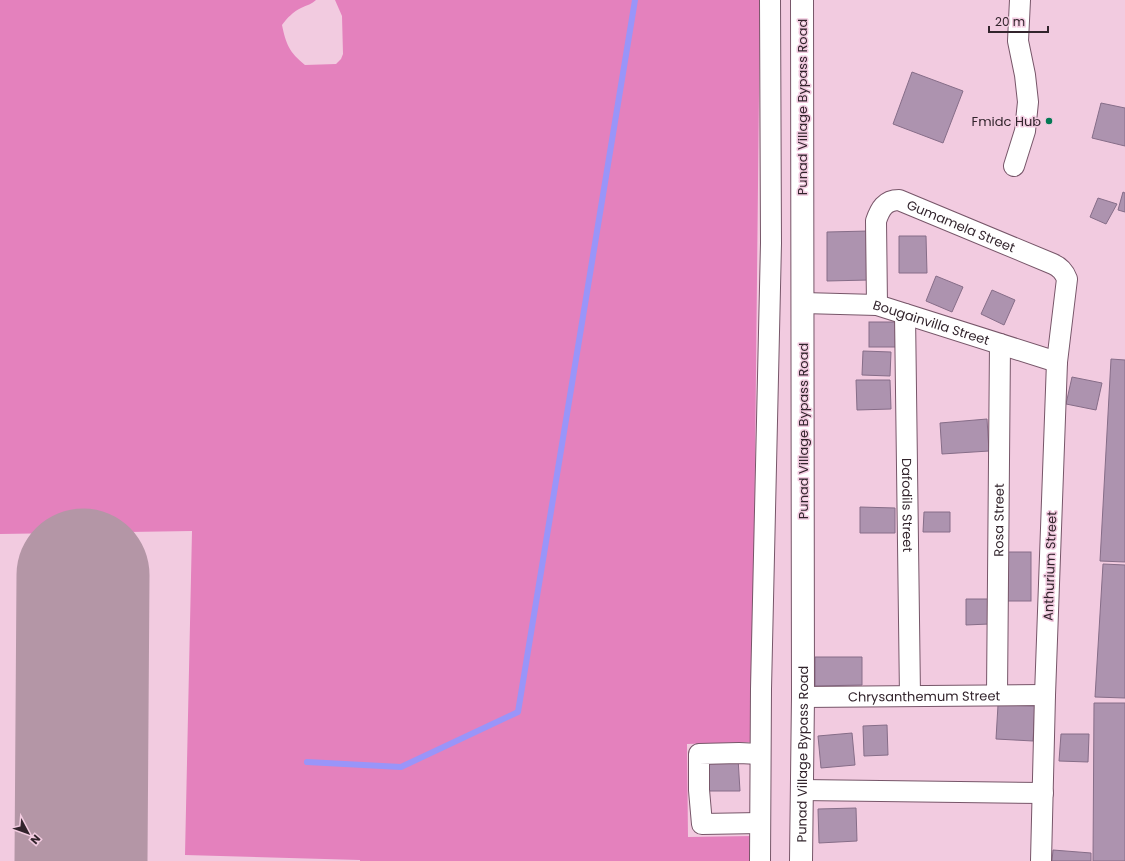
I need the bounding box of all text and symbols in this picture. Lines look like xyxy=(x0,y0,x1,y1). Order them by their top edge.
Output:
scale bar xyxy=(989,8,1048,34)
text: 20 m xyxy=(995,13,1025,30)
street label: Punad Village Bypass Road xyxy=(793,19,812,195)
place label: Fmidc Hub xyxy=(972,112,1041,131)
marker: Fmidc Hub xyxy=(1044,116,1054,126)
street label: Gumamela Street xyxy=(904,195,1018,257)
street label: Bougainvilla Street xyxy=(871,295,992,350)
street label: Punad Village Bypass Road xyxy=(794,343,813,519)
street label: Dafodils Street xyxy=(897,458,918,552)
street label: Rosa Street xyxy=(989,483,1008,557)
street label: Anthurium Street xyxy=(1039,511,1061,621)
street label: Punad Village Bypass Road xyxy=(792,666,813,842)
street label: Chrysanthemum Street xyxy=(848,686,1000,706)
north arrow xyxy=(8,813,48,853)
text: N xyxy=(27,831,44,848)

